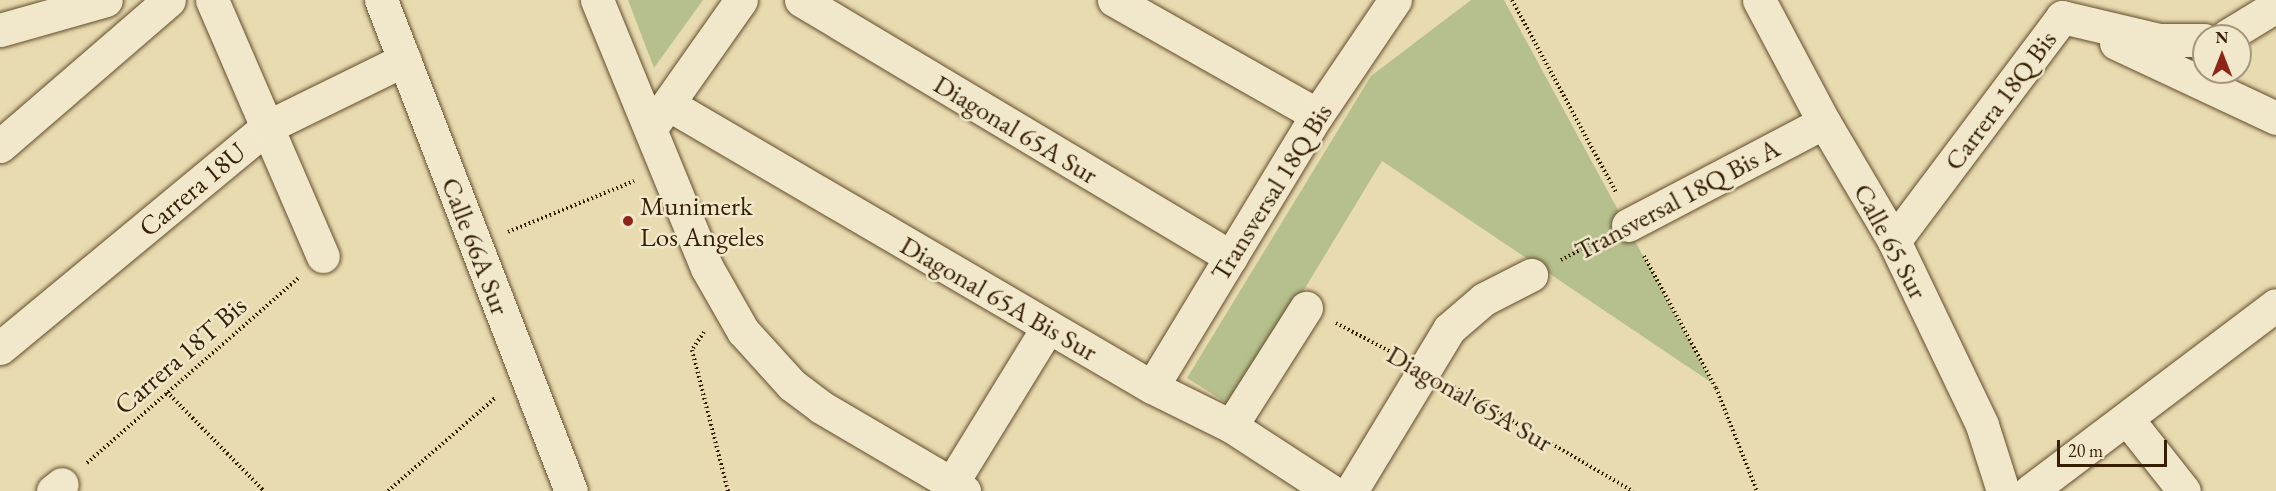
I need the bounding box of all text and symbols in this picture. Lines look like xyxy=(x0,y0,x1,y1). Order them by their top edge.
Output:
street label: Carrera 18Q Bis xyxy=(1937,24,2063,176)
north arrow xyxy=(2192,24,2252,84)
text: N xyxy=(2216,27,2228,48)
street label: Diagonal 65A Sur xyxy=(928,67,1104,191)
street label: Transversal 18Q Bis xyxy=(1203,97,1339,287)
street label: Transversal 18Q Bis A xyxy=(1569,131,1785,267)
street label: Carrera 18U xyxy=(132,135,252,243)
street label: Calle 66A Sur xyxy=(435,173,517,319)
street label: Calle 65 Sur xyxy=(1847,178,1935,304)
place label: Munimerk Los Angeles xyxy=(640,189,764,252)
marker: Munimerk Los Angeles xyxy=(621,214,635,228)
street label: Diagonal 65A Bis Sur xyxy=(895,228,1103,368)
street label: Carrera 18T Bis xyxy=(107,289,253,421)
street label: Diagonal 65A Sur xyxy=(1382,338,1558,458)
scale bar xyxy=(2060,428,2170,466)
text: 20 m xyxy=(2068,439,2103,462)

